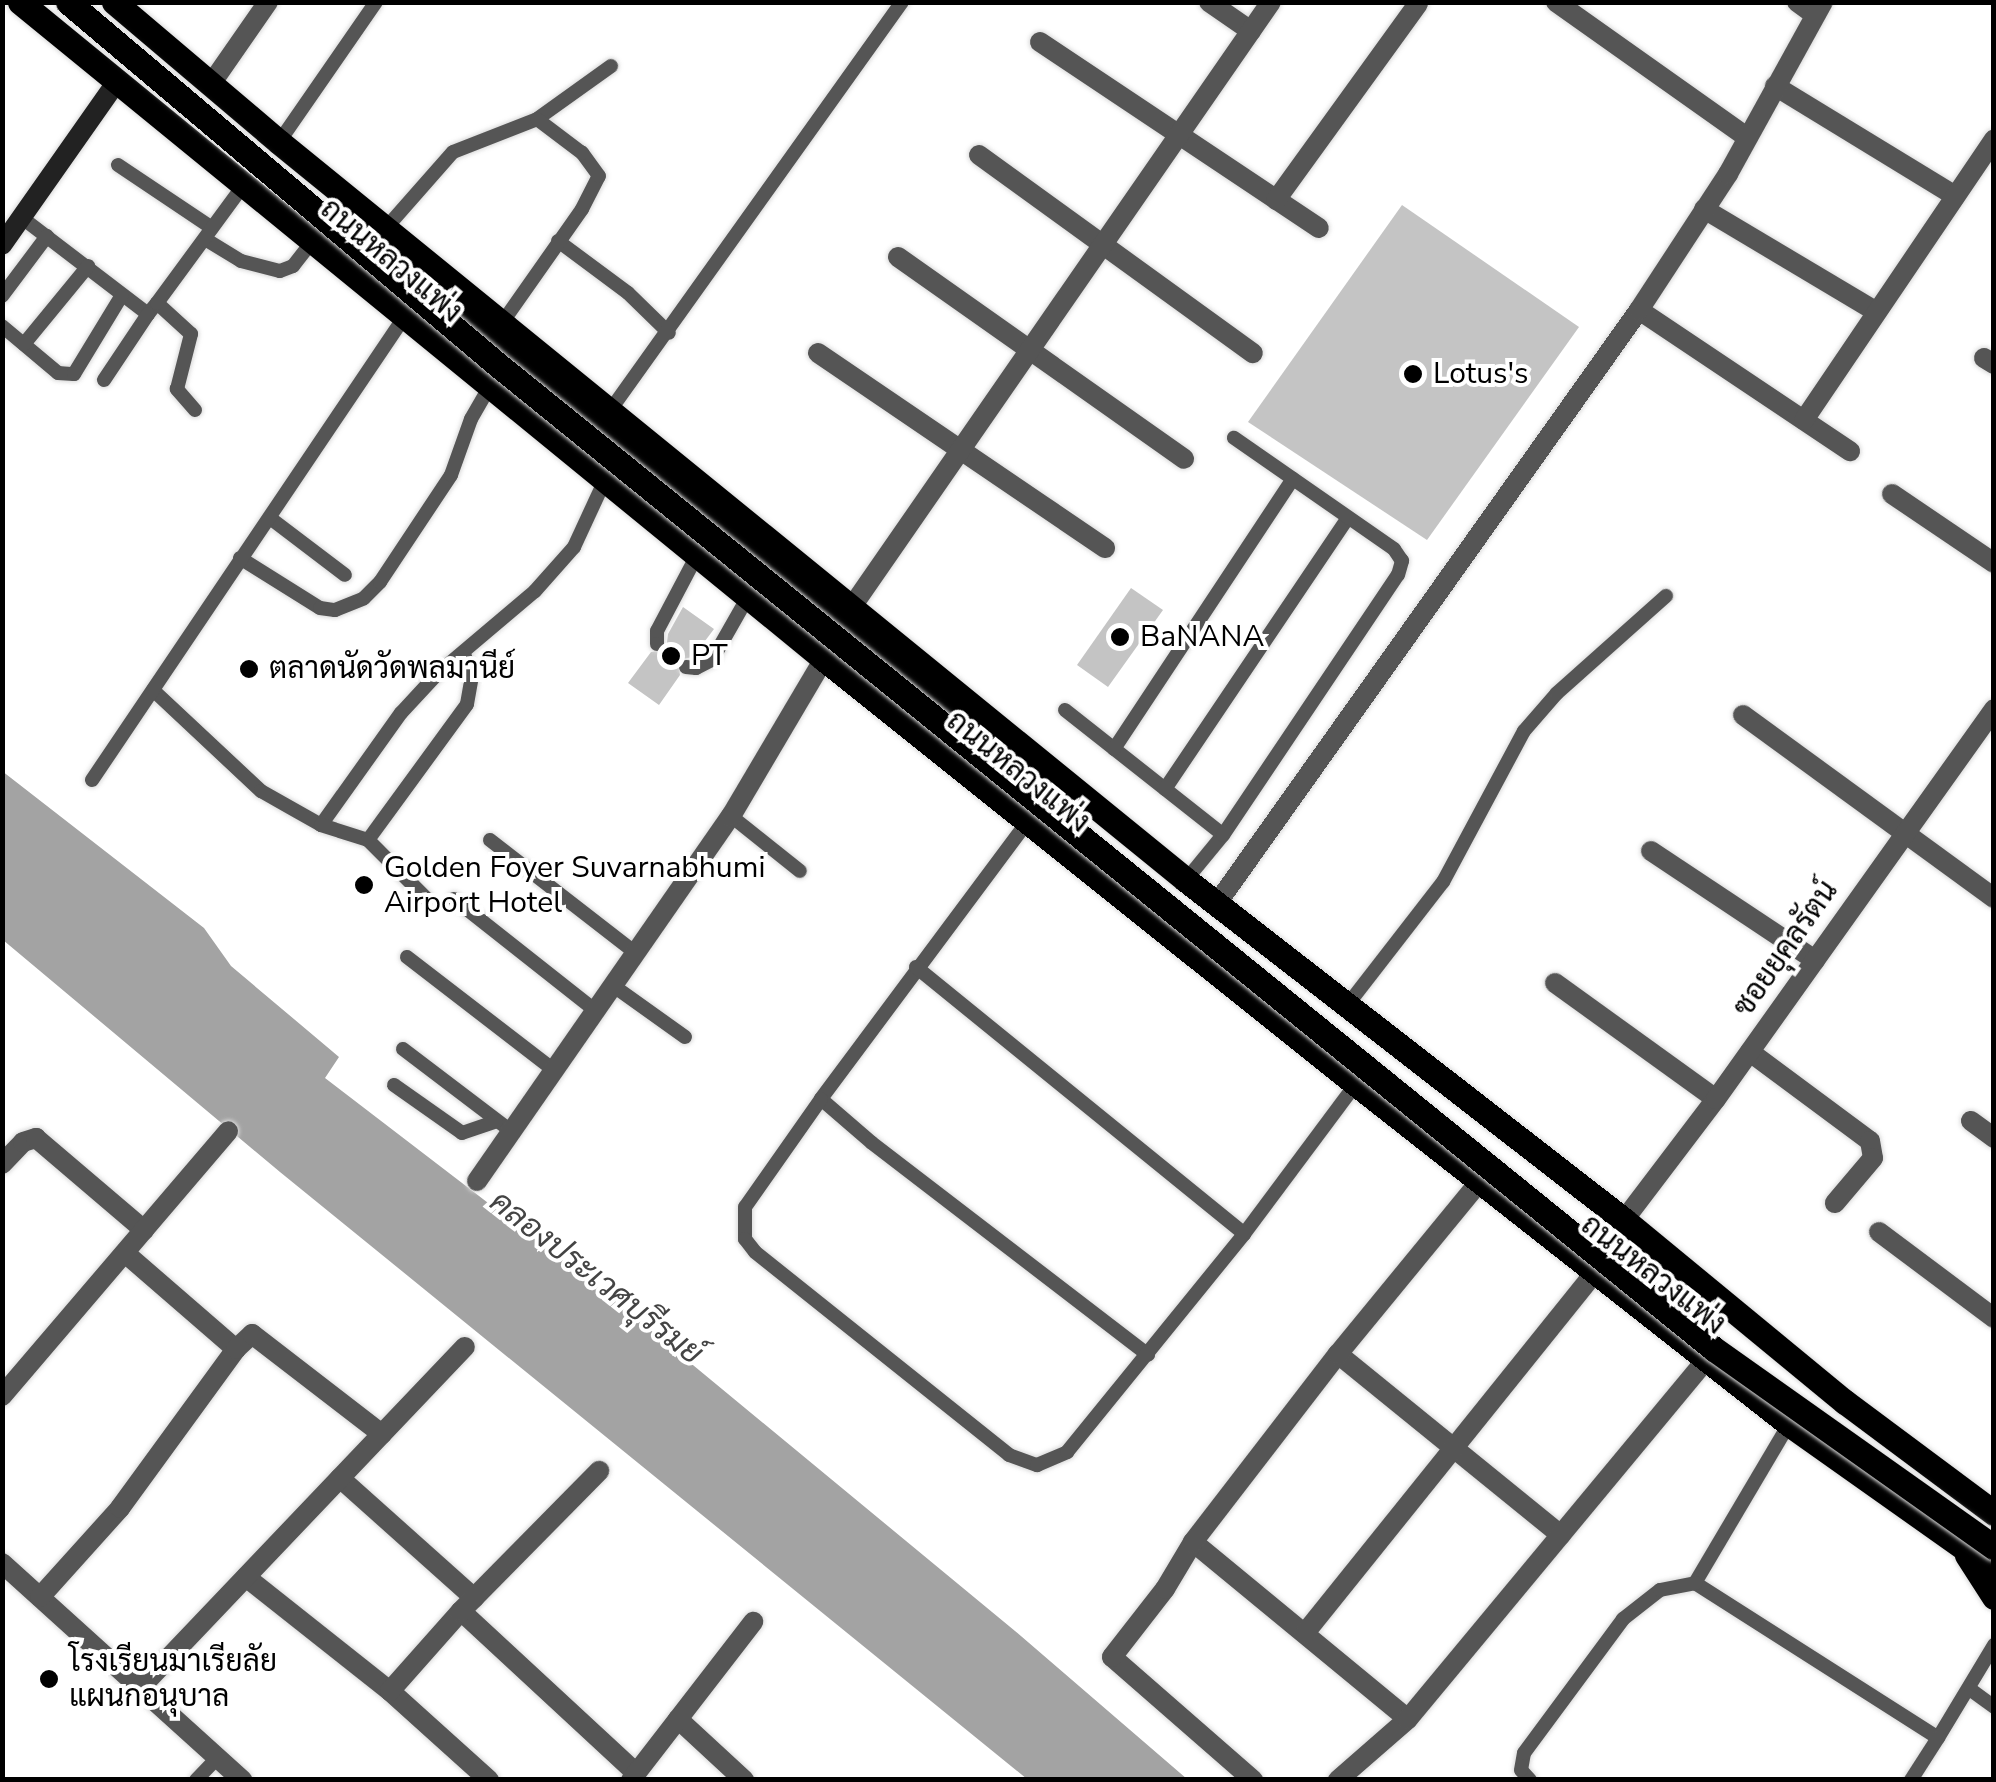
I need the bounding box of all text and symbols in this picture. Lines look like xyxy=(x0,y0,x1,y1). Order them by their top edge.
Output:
street label: ถนนหลวงแพ่ง xyxy=(313,191,469,331)
place label: Lotus's xyxy=(1433,356,1528,392)
marker: Lotus's xyxy=(1402,363,1424,385)
place label: BaNANA xyxy=(1140,619,1264,655)
marker: BaNANA xyxy=(1109,626,1131,648)
place label: PT xyxy=(691,638,727,674)
marker: PT xyxy=(660,645,682,667)
place label: ตลาดนัดวัดพลมานีย์ xyxy=(269,651,515,687)
marker: ตลาดนัดวัดพลมานีย์ xyxy=(238,658,260,680)
street label: ถนนหลวงแพ่ง xyxy=(939,703,1097,841)
place label: Golden Foyer Suvarnabhumi Airport Hotel xyxy=(384,850,765,920)
marker: Golden Foyer Suvarnabhumi Airport Hotel xyxy=(353,874,375,896)
street label: ซอยยุคลรัตน์ xyxy=(1726,874,1846,1024)
water label: คลองประเวศบุรีรมย์ xyxy=(482,1183,710,1373)
street label: ถนนหลวงแพ่ง xyxy=(1573,1207,1733,1343)
place label: โรงเรียนมาเรียลัย แผนกอนุบาล xyxy=(69,1644,277,1714)
marker: โรงเรียนมาเรียลัย แผนกอนุบาล xyxy=(38,1668,60,1690)

